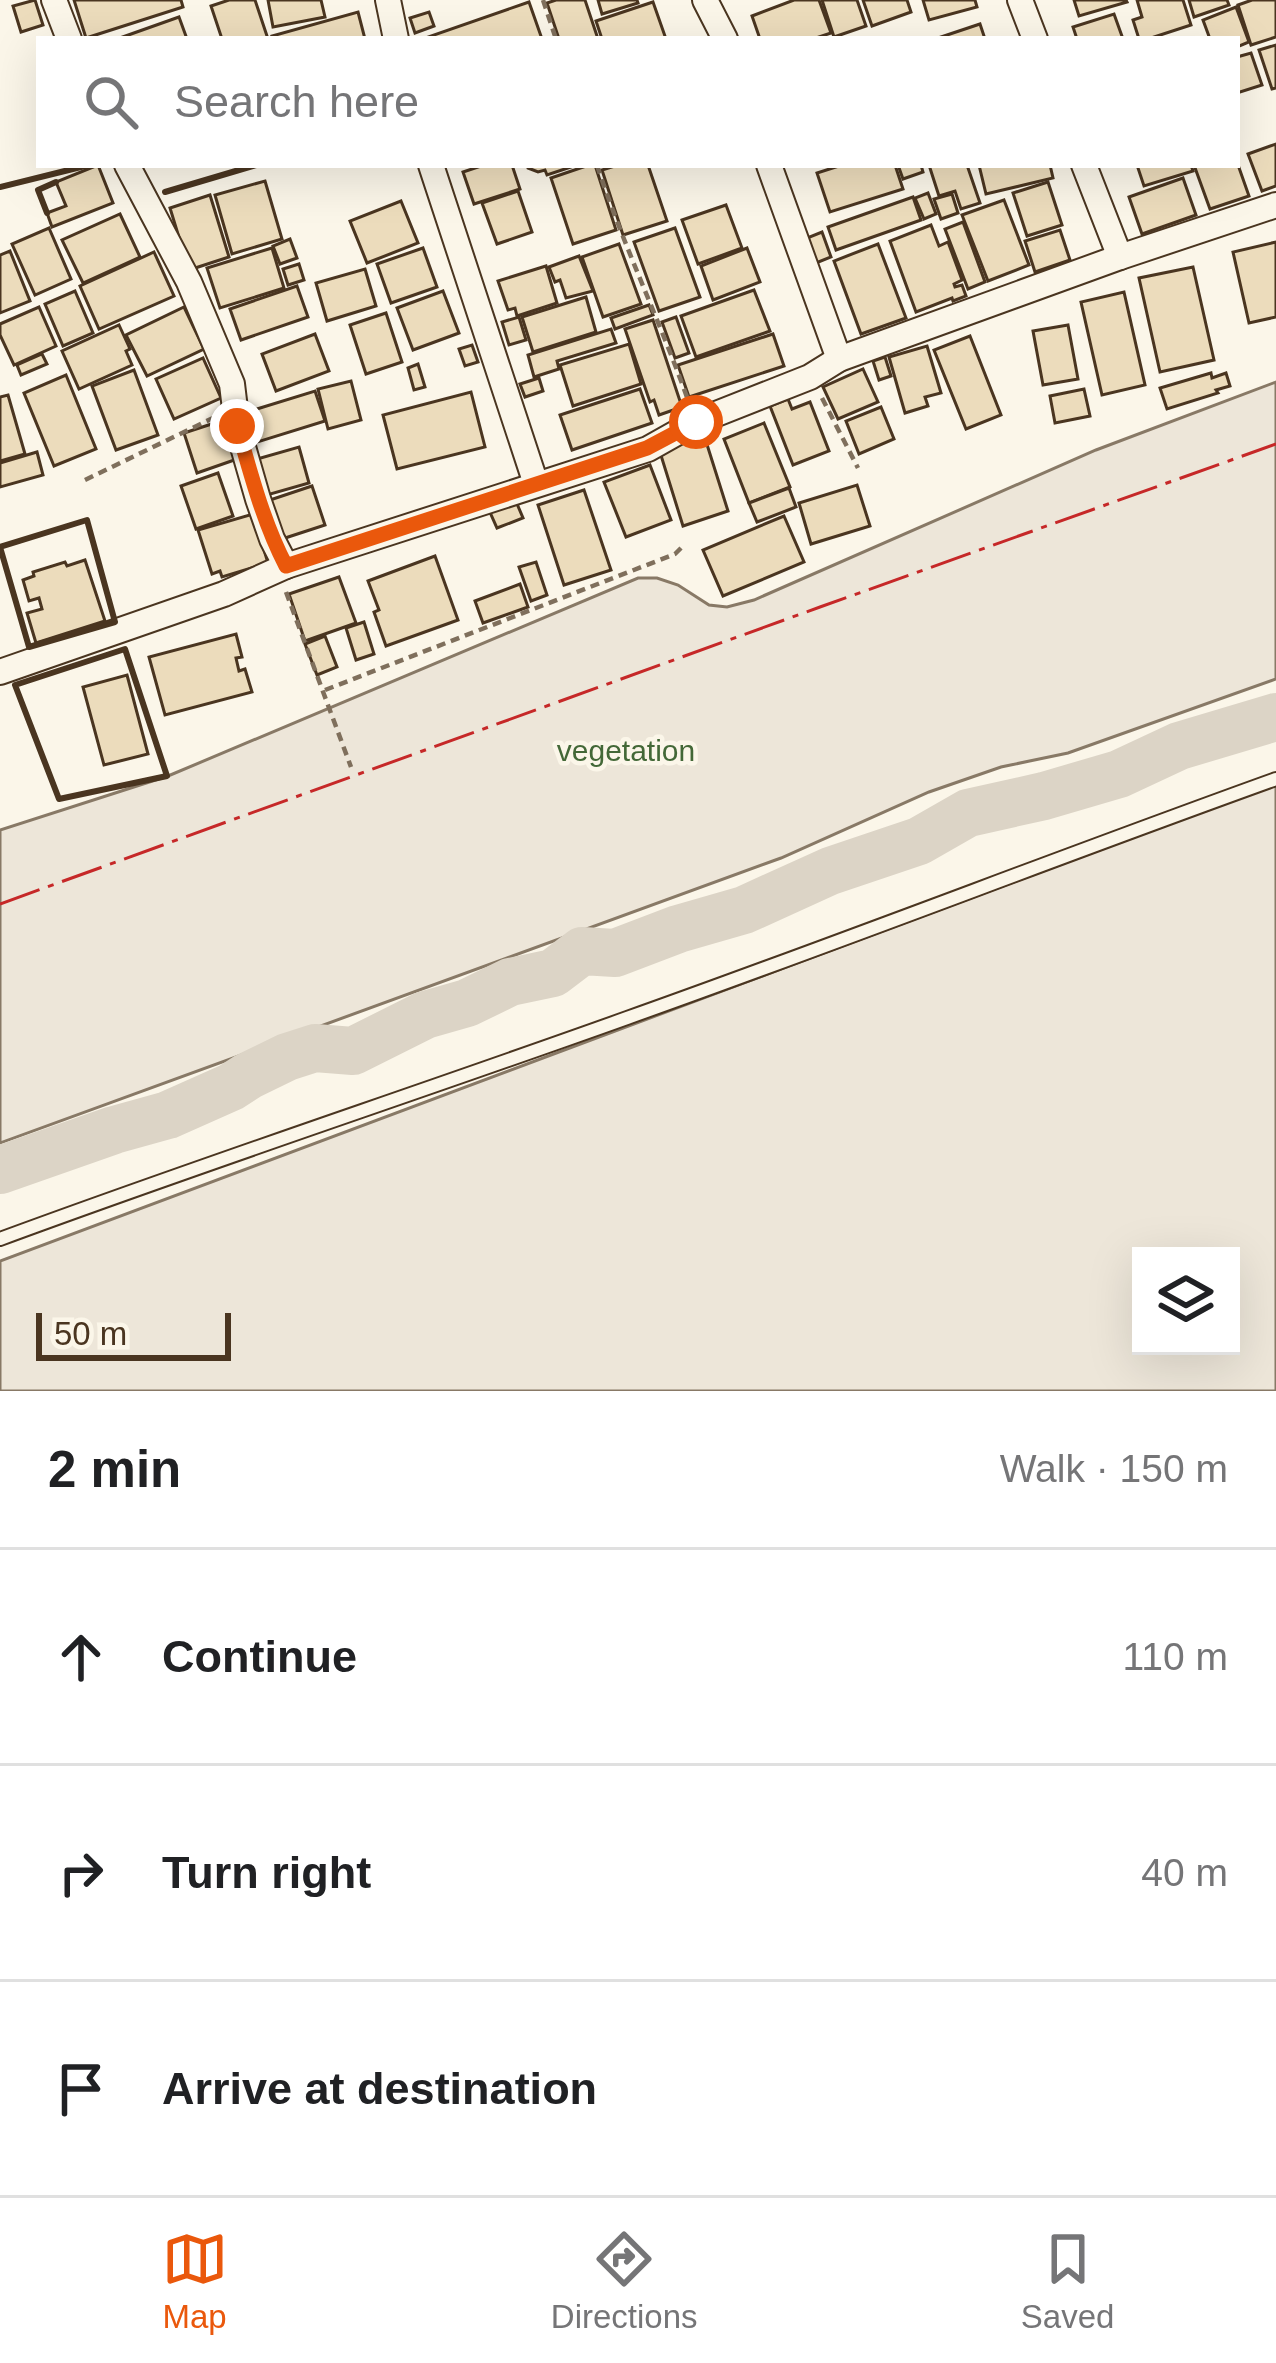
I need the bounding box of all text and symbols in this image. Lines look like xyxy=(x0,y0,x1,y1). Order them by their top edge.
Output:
search box xyxy=(36,36,1240,168)
icon: search xyxy=(78,69,144,135)
text: Search here xyxy=(174,76,419,127)
route start xyxy=(669,395,723,449)
route end xyxy=(210,399,264,453)
park label: vegetation xyxy=(557,734,695,767)
map controls xyxy=(1132,1247,1240,1355)
button: layers xyxy=(1132,1247,1240,1355)
scale bar xyxy=(36,1307,231,1360)
text: 50 m xyxy=(54,1315,127,1352)
text: 2 min xyxy=(48,1441,181,1498)
text: Walk · 150 m xyxy=(1000,1447,1228,1490)
icon: ahead xyxy=(48,1624,114,1690)
text: Continue xyxy=(162,1631,357,1682)
text: 110 m xyxy=(1123,1635,1228,1678)
icon: right xyxy=(48,1840,114,1906)
text: Turn right xyxy=(162,1847,371,1898)
text: 40 m xyxy=(1141,1851,1228,1894)
icon: arrive xyxy=(48,2056,114,2122)
text: Arrive at destination xyxy=(162,2063,597,2114)
tab: Map xyxy=(162,2226,228,2336)
tab: Directions xyxy=(551,2226,698,2336)
tab: Saved xyxy=(1021,2226,1114,2336)

